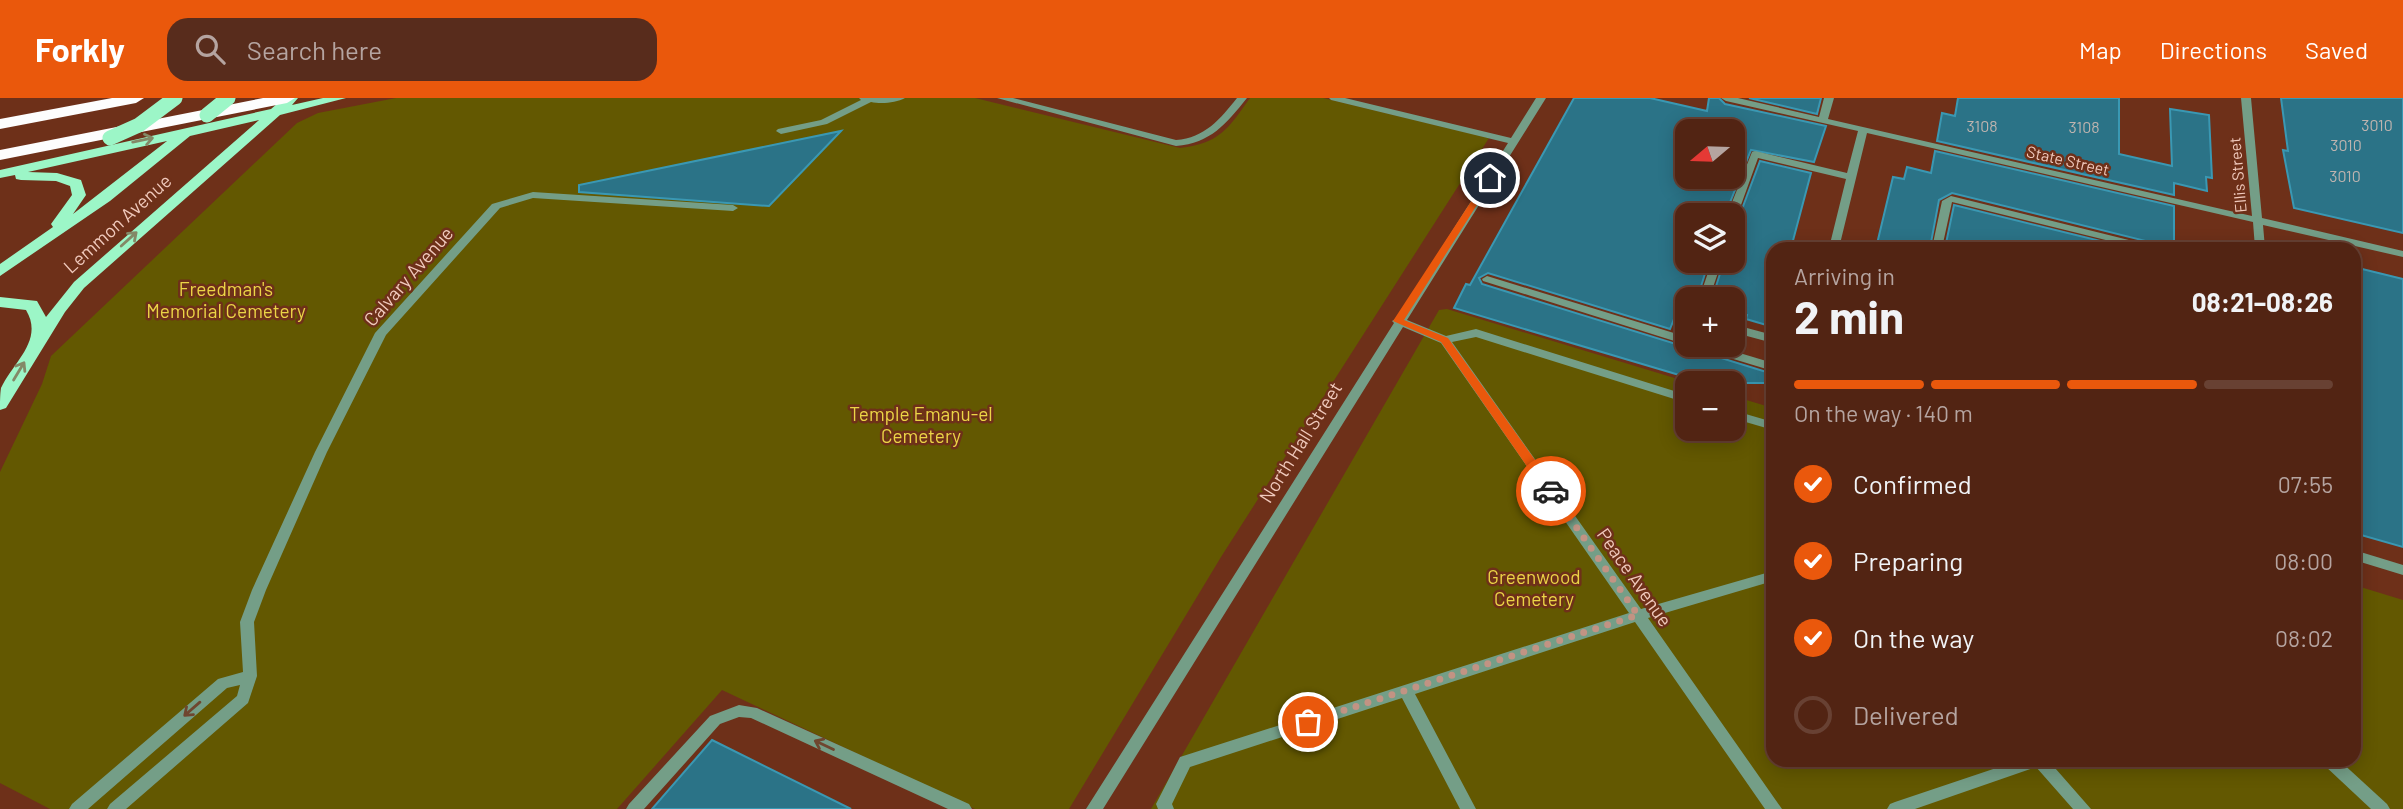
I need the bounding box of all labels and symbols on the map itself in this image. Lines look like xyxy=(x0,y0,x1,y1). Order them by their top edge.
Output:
house number: 3010 xyxy=(2361,115,2393,134)
house number: 3108 xyxy=(1966,116,1998,135)
house number: 3108 xyxy=(2068,117,2100,136)
north arrow xyxy=(1675,119,1745,189)
one-way arrow xyxy=(131,133,154,147)
house number: 3010 xyxy=(2330,135,2362,154)
street label: Ellis Street xyxy=(2224,136,2250,214)
street label: State Street xyxy=(2025,141,2111,179)
pin xyxy=(1460,148,1520,208)
house number: 3010 xyxy=(2329,166,2361,185)
street label: Lemmon Avenue xyxy=(58,169,176,277)
street label: Calvary Avenue xyxy=(359,222,457,330)
one-way arrow xyxy=(120,231,138,247)
park label: Freedman's Memorial Cemetery xyxy=(146,277,306,322)
one-way arrow xyxy=(12,362,26,382)
street label: North Hall Street xyxy=(1254,377,1346,507)
park label: Temple Emanu-el Cemetery xyxy=(849,402,993,447)
courier xyxy=(1516,456,1586,526)
street label: Peace Avenue xyxy=(1593,523,1677,631)
park label: Greenwood Cemetery xyxy=(1487,565,1581,610)
pin xyxy=(1278,692,1338,752)
one-way arrow xyxy=(183,701,201,717)
one-way arrow xyxy=(814,738,835,752)

